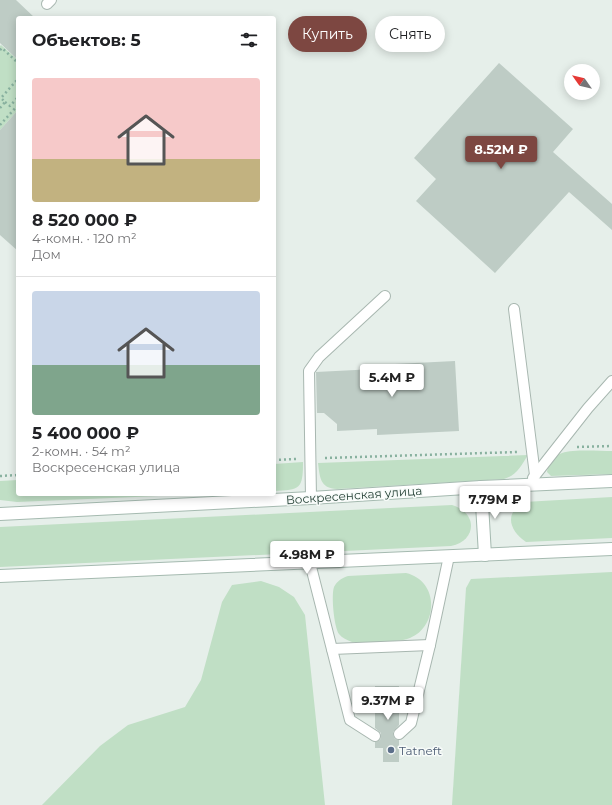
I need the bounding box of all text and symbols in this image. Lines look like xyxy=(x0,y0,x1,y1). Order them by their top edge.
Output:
chip: Купить xyxy=(288,16,367,52)
chip: Снять xyxy=(375,16,445,52)
icon: filters xyxy=(238,29,260,51)
text: Объектов: 5 xyxy=(32,30,141,50)
north arrow xyxy=(564,64,600,100)
map controls xyxy=(564,64,600,100)
icon: home xyxy=(110,104,182,176)
pin: 8.52M ₽ xyxy=(464,136,538,170)
text: 8.52M ₽ xyxy=(474,141,528,157)
text: 8 520 000 ₽ xyxy=(32,210,137,230)
text: 4-комн. · 120 m² xyxy=(32,230,137,246)
text: Дом xyxy=(32,246,61,262)
icon: home xyxy=(110,317,182,389)
pin: 5.4M ₽ xyxy=(359,364,425,398)
text: 5.4M ₽ xyxy=(369,369,415,385)
text: 5 400 000 ₽ xyxy=(32,423,139,443)
text: 2-комн. · 54 m² xyxy=(32,443,130,459)
text: Воскресенская улица xyxy=(32,459,180,475)
street label: Воскресенская улица xyxy=(285,483,423,507)
pin: 7.79M ₽ xyxy=(458,486,532,520)
text: 7.79M ₽ xyxy=(468,491,522,507)
pin: 4.98M ₽ xyxy=(270,541,344,575)
text: 4.98M ₽ xyxy=(279,546,335,562)
pin: 9.37M ₽ xyxy=(351,687,425,721)
text: 9.37M ₽ xyxy=(361,692,415,708)
place label: Tatneft xyxy=(399,743,442,758)
marker: Tatneft xyxy=(386,745,396,755)

